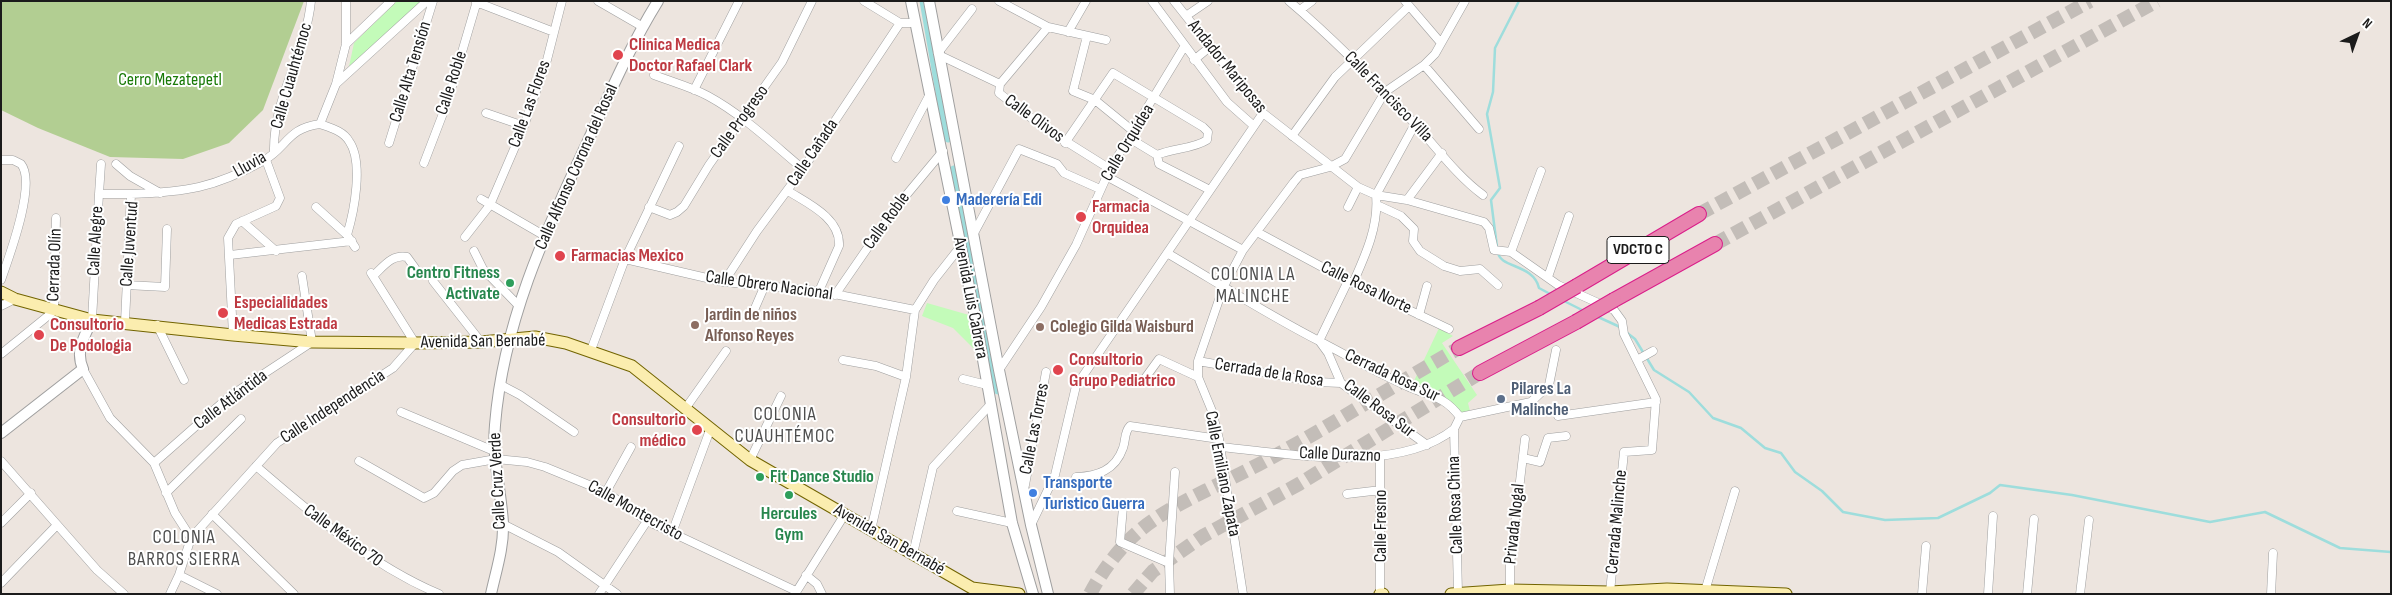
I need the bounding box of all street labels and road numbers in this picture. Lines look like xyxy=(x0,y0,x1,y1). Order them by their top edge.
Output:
street label: Andador Mariposas xyxy=(1183,16,1271,118)
street label: Calle Alta Tensión xyxy=(385,19,437,125)
street label: Calle Cuauhtémoc xyxy=(267,20,317,132)
street label: Calle Francisco Villa xyxy=(1339,47,1437,147)
street label: Calle Roble xyxy=(432,48,472,118)
street label: Calle Las Flores xyxy=(504,57,556,151)
street label: Calle Alfonso Corona del Rosal xyxy=(531,81,623,253)
street label: Calle Progreso xyxy=(706,81,774,163)
street label: Calle Olivos xyxy=(1000,90,1068,148)
street label: Calle Orquídea xyxy=(1097,101,1159,185)
street label: Calle Cañada xyxy=(783,115,843,191)
street label: Lluvia xyxy=(230,147,270,183)
street label: Calle Roble xyxy=(859,188,915,254)
street label: Calle Juventud xyxy=(116,200,144,288)
street label: Calle Alegre xyxy=(83,205,109,277)
street label: Cerrada Olín xyxy=(43,228,67,302)
street label: Avenida Luis Cabrera xyxy=(948,235,992,361)
road number: VDCTO C xyxy=(1607,236,1669,264)
street label: Calle Rosa Norte xyxy=(1317,257,1415,319)
street label: Calle Obrero Nacional xyxy=(704,266,834,306)
street label: Avenida San Bernabé xyxy=(420,330,546,354)
street label: Cerrada Rosa Sur xyxy=(1341,345,1443,407)
street label: Cerrada de la Rosa xyxy=(1213,354,1325,392)
street label: Calle Atlántida xyxy=(190,365,272,435)
street label: Calle Independencia xyxy=(277,365,389,449)
street label: Calle Rosa Sur xyxy=(1339,375,1419,443)
street label: Calle Las Torres xyxy=(1016,382,1054,476)
street label: Calle Emiliano Zapata xyxy=(1199,409,1245,539)
street label: Calle Cruz Verde xyxy=(485,432,511,530)
street label: Calle Durazno xyxy=(1299,443,1381,467)
street label: Calle Rosa China xyxy=(1443,455,1469,555)
street label: Cerrada Malinche xyxy=(1602,469,1632,575)
street label: Calle Montecristo xyxy=(584,476,686,546)
street label: Privada Nogal xyxy=(1500,483,1530,565)
street label: Calle Fresno xyxy=(1370,490,1392,562)
street label: Avenida San Bernabé xyxy=(830,499,948,581)
street label: Calle México 70 xyxy=(299,500,387,572)

